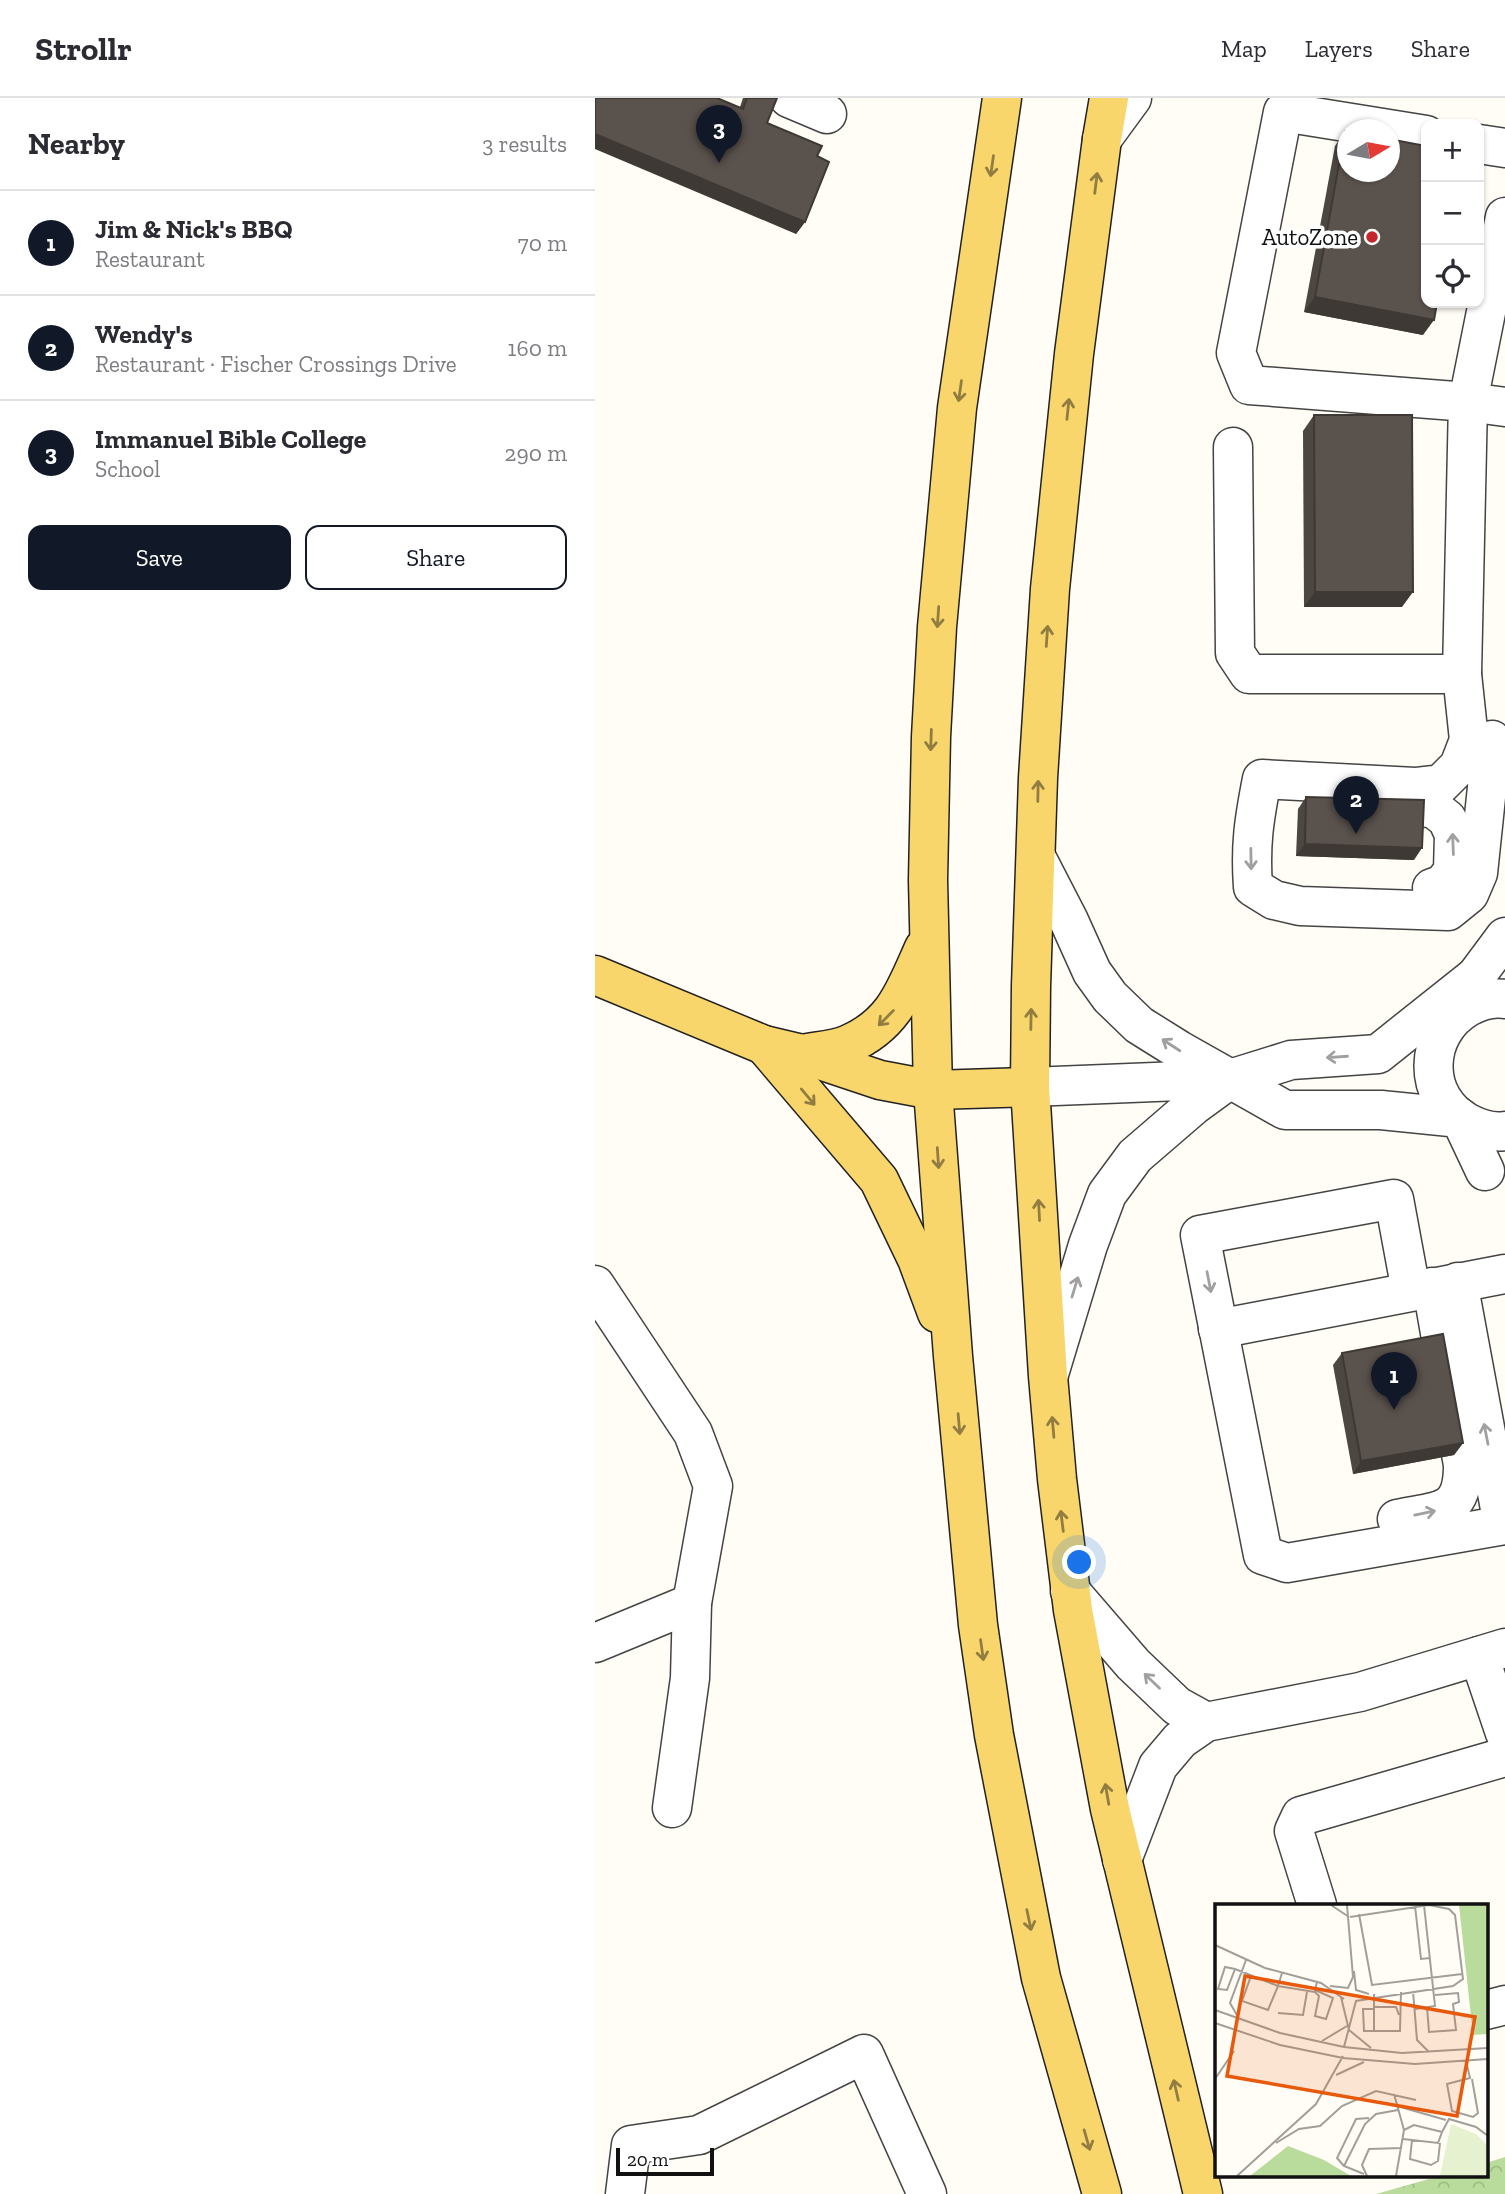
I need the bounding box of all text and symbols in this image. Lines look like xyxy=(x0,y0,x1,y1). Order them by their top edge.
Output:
text: Strollr xyxy=(35,29,132,68)
text: Map xyxy=(1221,34,1267,63)
text: Layers xyxy=(1305,34,1373,63)
text: Share xyxy=(1411,34,1470,63)
pin: 3 xyxy=(696,105,742,163)
north arrow xyxy=(1337,119,1400,182)
map controls xyxy=(1421,119,1484,308)
button: + xyxy=(1421,119,1484,182)
text: Nearby xyxy=(28,126,125,162)
text: 3 results xyxy=(482,130,567,158)
one-way arrow xyxy=(985,154,998,176)
one-way arrow xyxy=(1089,172,1102,195)
button: − xyxy=(1421,182,1484,245)
text: Jim & Nick's BBQ xyxy=(95,213,293,245)
place label: AutoZone xyxy=(1262,223,1358,251)
text: 1 xyxy=(46,229,56,257)
text: 70 m xyxy=(518,229,567,257)
marker: AutoZone xyxy=(1364,229,1380,245)
text: Restaurant xyxy=(95,245,205,273)
button: locate xyxy=(1421,245,1484,308)
text: Wendy's xyxy=(95,318,193,350)
text: 2 xyxy=(45,334,57,362)
text: 160 m xyxy=(508,334,567,362)
text: Restaurant · Fischer Crossings Drive xyxy=(95,350,457,378)
one-way arrow xyxy=(953,379,966,402)
one-way arrow xyxy=(1062,398,1075,421)
text: Immanuel Bible College xyxy=(95,423,366,455)
text: 3 xyxy=(45,439,57,467)
text: 290 m xyxy=(505,439,567,467)
text: School xyxy=(95,455,160,483)
button: Save xyxy=(28,525,291,590)
button: Share xyxy=(305,525,567,590)
one-way arrow xyxy=(931,605,944,628)
one-way arrow xyxy=(1041,625,1054,647)
one-way arrow xyxy=(924,728,937,751)
pin: 2 xyxy=(1333,776,1379,834)
one-way arrow xyxy=(1031,780,1044,803)
one-way arrow xyxy=(1446,833,1460,856)
one-way arrow xyxy=(1244,847,1258,870)
one-way arrow xyxy=(1024,1008,1038,1031)
one-way arrow xyxy=(878,1009,895,1026)
one-way arrow xyxy=(1162,1038,1181,1053)
one-way arrow xyxy=(1326,1050,1349,1063)
one-way arrow xyxy=(800,1088,816,1106)
one-way arrow xyxy=(932,1146,945,1169)
one-way arrow xyxy=(1032,1199,1045,1222)
one-way arrow xyxy=(1203,1270,1216,1293)
one-way arrow xyxy=(1070,1276,1083,1298)
pin: 1 xyxy=(1371,1352,1417,1410)
one-way arrow xyxy=(953,1412,966,1435)
one-way arrow xyxy=(1046,1416,1059,1439)
one-way arrow xyxy=(1479,1423,1492,1446)
one-way arrow xyxy=(1413,1505,1436,1519)
one-way arrow xyxy=(1056,1510,1069,1533)
your location xyxy=(1062,1545,1096,1579)
one-way arrow xyxy=(975,1638,988,1661)
one-way arrow xyxy=(1144,1673,1161,1690)
one-way arrow xyxy=(1100,1783,1113,1806)
inset map xyxy=(1215,1904,1487,2176)
one-way arrow xyxy=(1023,1908,1037,1931)
one-way arrow xyxy=(1169,2079,1182,2102)
one-way arrow xyxy=(1081,2129,1094,2151)
scale bar xyxy=(616,2145,714,2177)
text: 20 m xyxy=(627,2148,668,2171)

